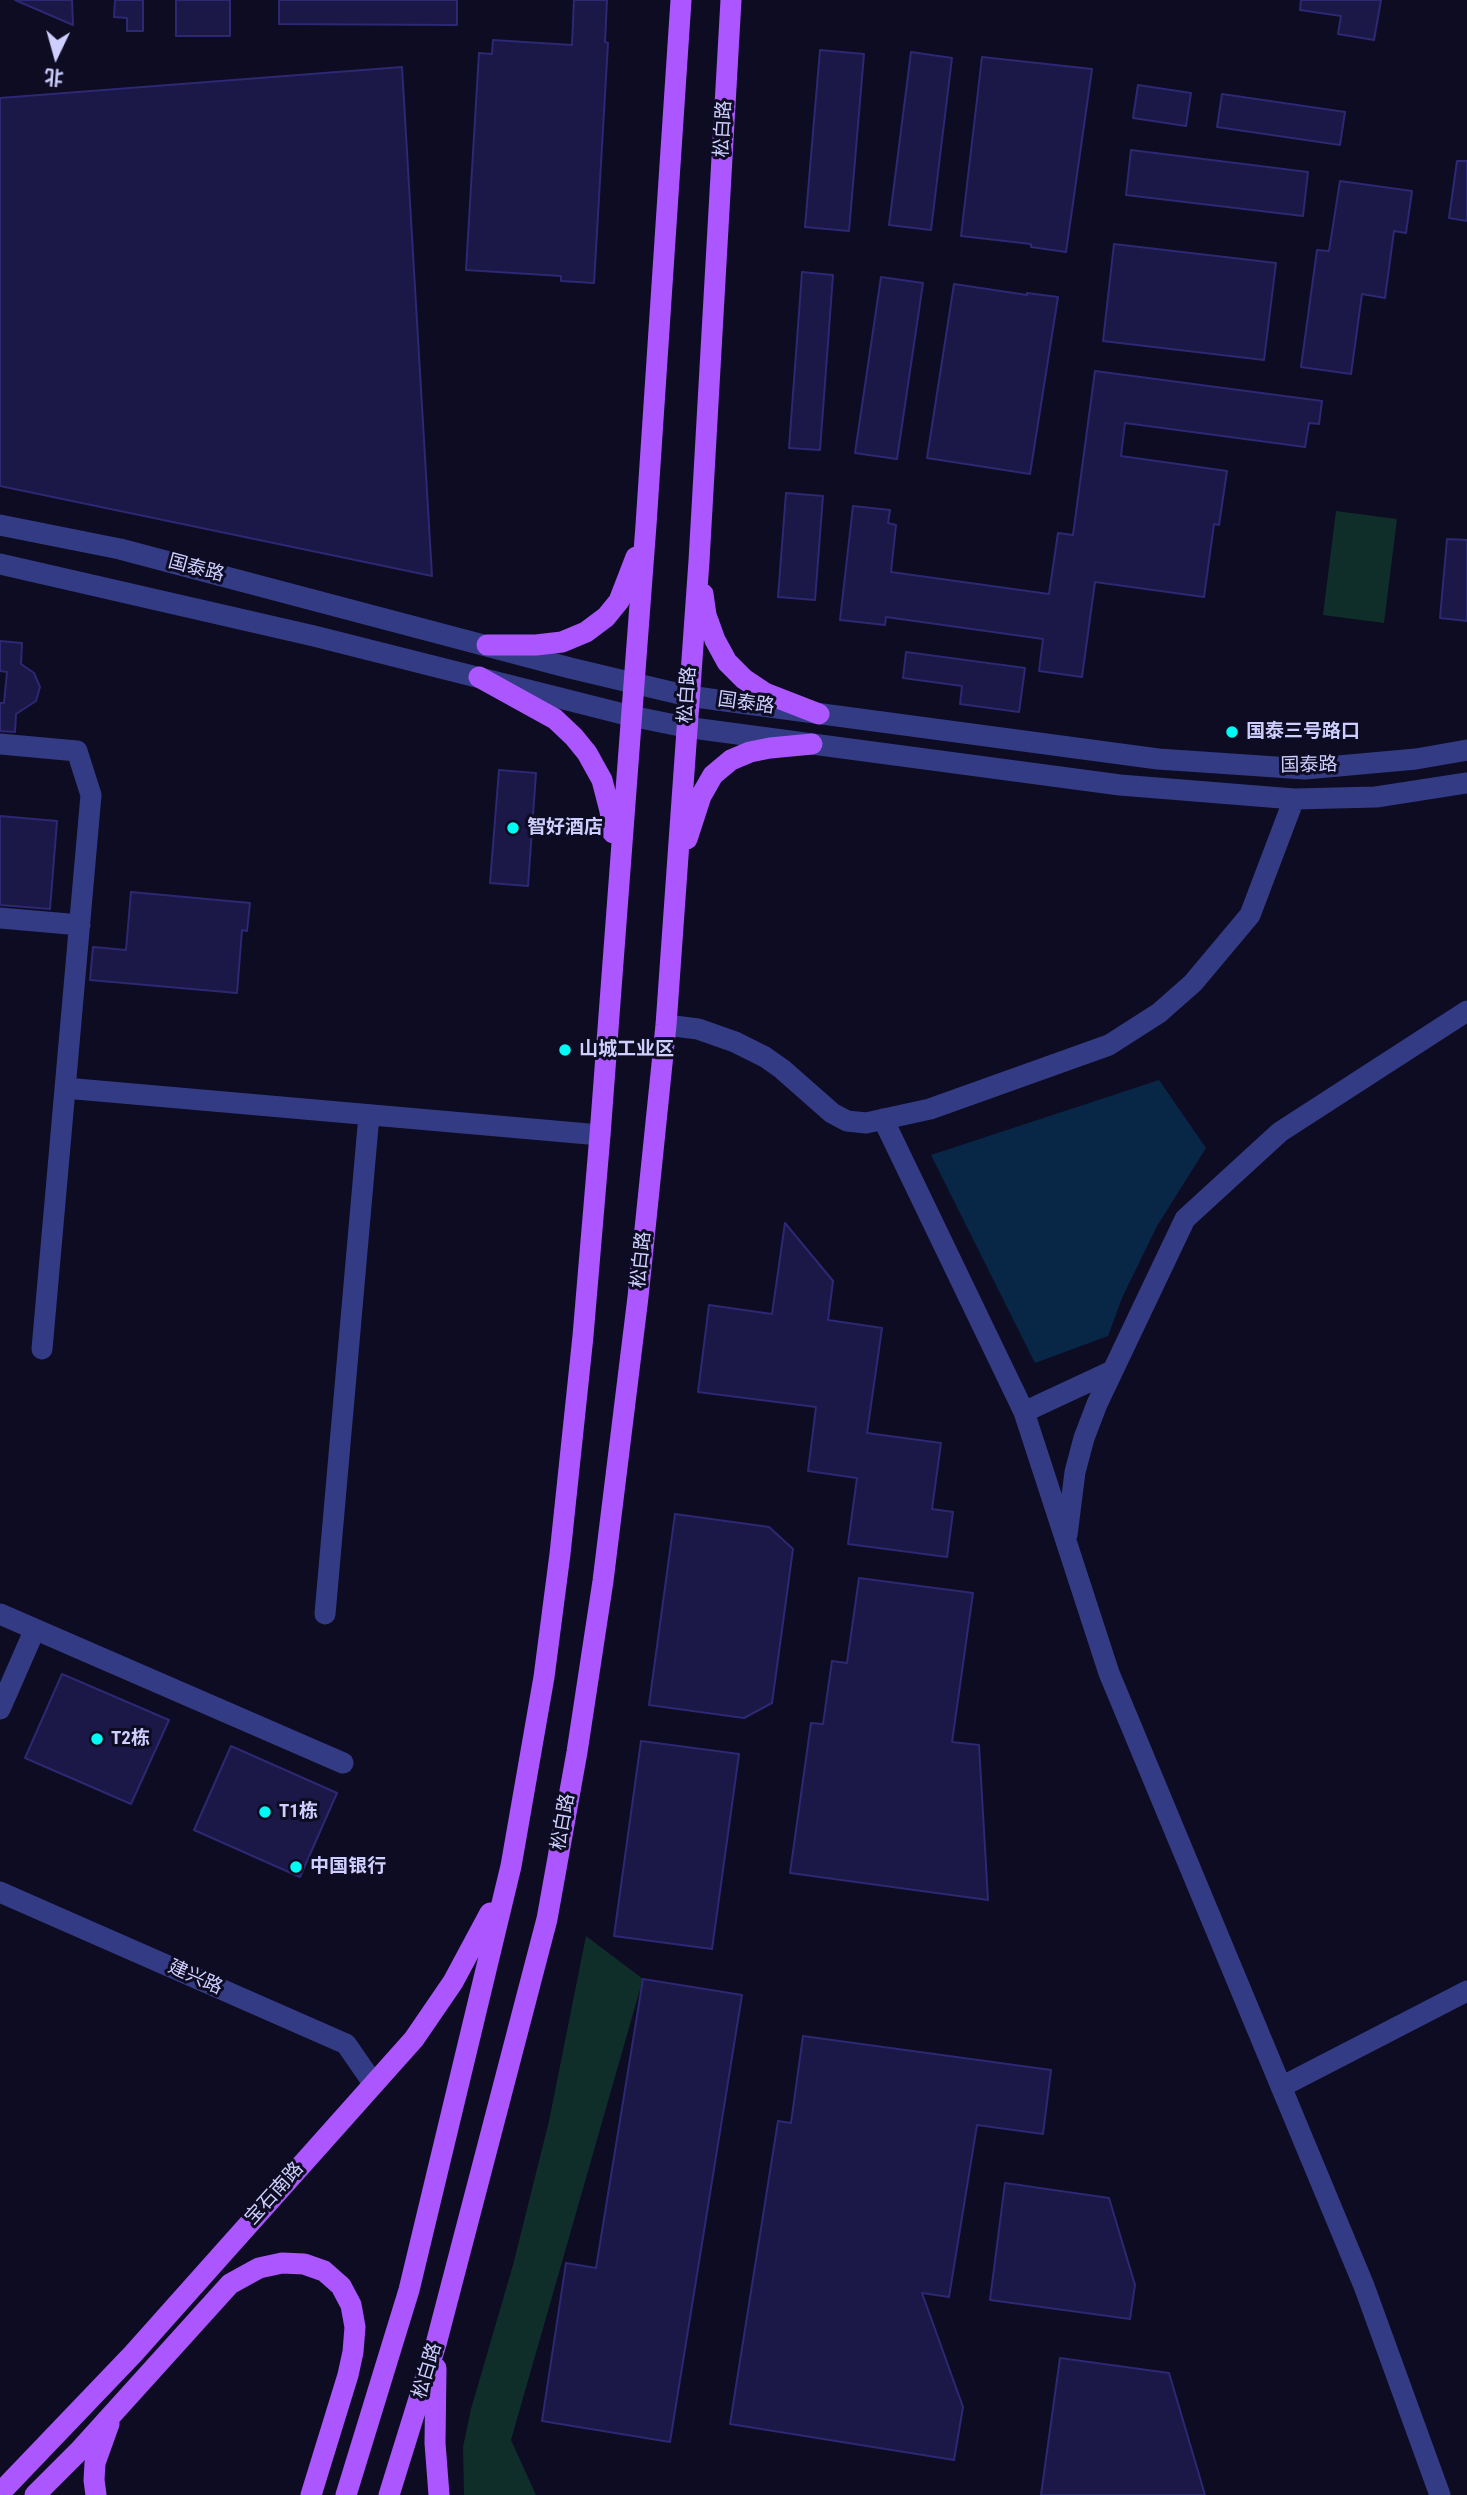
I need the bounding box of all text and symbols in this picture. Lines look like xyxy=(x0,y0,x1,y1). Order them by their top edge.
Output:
north arrow xyxy=(21,21,91,91)
text: 北 xyxy=(44,65,65,90)
street label: 松白路 xyxy=(711,100,737,158)
street label: 国泰路 xyxy=(166,551,226,587)
street label: 松白路 xyxy=(675,666,701,724)
street label: 国泰路 xyxy=(716,689,776,719)
place label: 国泰三号路口 xyxy=(1246,721,1360,743)
marker: 国泰三号路口 xyxy=(1224,724,1240,740)
street label: 国泰路 xyxy=(1280,754,1338,778)
place label: 智好酒店 xyxy=(527,817,603,839)
marker: 智好酒店 xyxy=(505,820,521,836)
place label: 山城工业区 xyxy=(579,1039,674,1061)
marker: 山城工业区 xyxy=(557,1042,573,1058)
street label: 松白路 xyxy=(628,1230,656,1290)
place label: T2栋 xyxy=(111,1728,150,1750)
marker: T2栋 xyxy=(89,1731,105,1747)
street label: 松白路 xyxy=(548,1792,580,1852)
place label: T1栋 xyxy=(279,1801,318,1823)
marker: T1栋 xyxy=(257,1804,273,1820)
place label: 中国银行 xyxy=(310,1856,386,1878)
marker: 中国银行 xyxy=(288,1859,304,1875)
street label: 建兴路 xyxy=(164,1956,226,2000)
street label: 宝石南路 xyxy=(241,2158,309,2230)
street label: 松白路 xyxy=(409,2340,447,2402)

